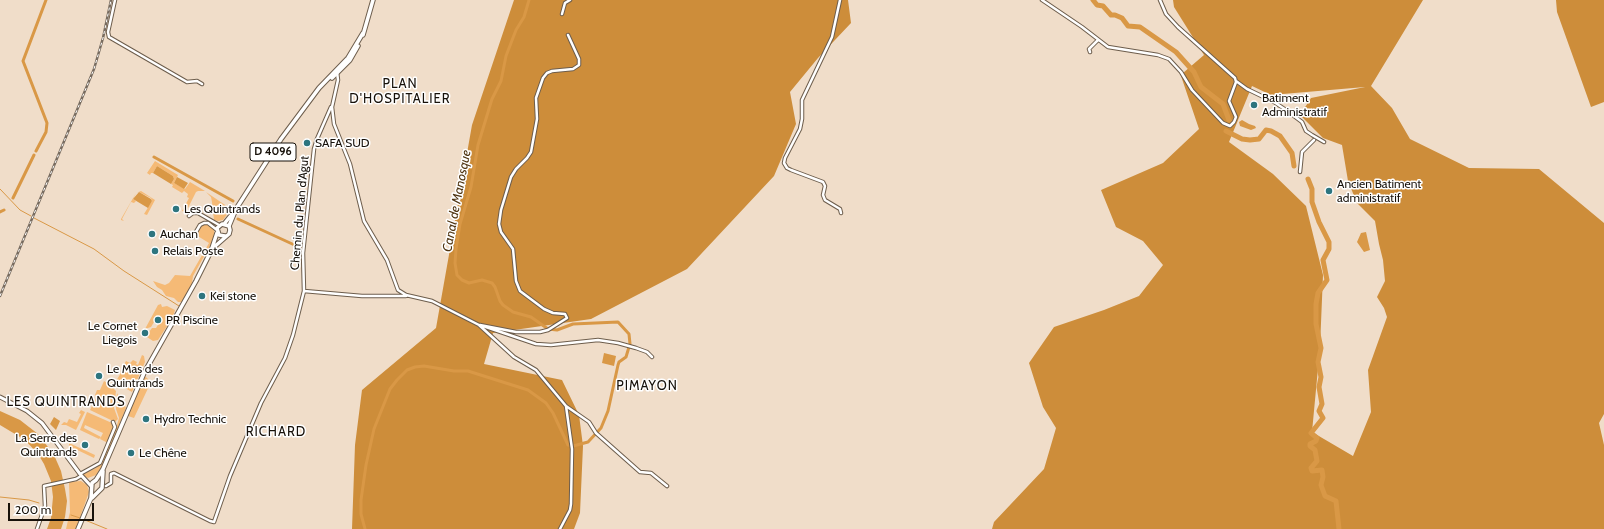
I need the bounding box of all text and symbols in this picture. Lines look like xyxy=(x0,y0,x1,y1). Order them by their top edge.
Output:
district label: PLAN D'HOSPITALIER xyxy=(349,76,451,107)
place label: Batiment Administratif xyxy=(1262,91,1327,119)
marker: Batiment Administratif xyxy=(1249,100,1259,110)
place label: SAFA SUD xyxy=(315,136,370,150)
marker: SAFA SUD xyxy=(302,138,312,148)
road number: D 4096 xyxy=(250,143,296,161)
water label: Canal de Manosque xyxy=(439,149,475,253)
street label: Chemin du Plan d'Agut xyxy=(288,155,312,271)
place label: Ancien Batiment administratif xyxy=(1337,177,1421,205)
marker: Ancien Batiment administratif xyxy=(1324,186,1334,196)
place label: Les Quintrands xyxy=(184,202,260,216)
marker: Les Quintrands xyxy=(171,204,181,214)
place label: Auchan xyxy=(160,227,198,241)
marker: Auchan xyxy=(147,229,157,239)
place label: Relais Poste xyxy=(163,244,223,258)
marker: Relais Poste xyxy=(150,246,160,256)
place label: Kei stone xyxy=(210,289,256,303)
marker: Kei stone xyxy=(197,291,207,301)
place label: PR Piscine xyxy=(166,313,218,327)
marker: PR Piscine xyxy=(153,315,163,325)
place label: Le Cornet Liegois xyxy=(88,319,137,347)
marker: Le Cornet Liegois xyxy=(140,328,150,338)
place label: Le Mas des Quintrands xyxy=(107,362,163,390)
marker: Le Mas des Quintrands xyxy=(94,371,104,381)
district label: PIMAYON xyxy=(616,378,678,394)
district label: LES QUINTRANDS xyxy=(6,394,126,410)
place label: Hydro Technic xyxy=(154,412,226,426)
marker: Hydro Technic xyxy=(141,414,151,424)
district label: RICHARD xyxy=(246,424,306,440)
place label: La Serre des Quintrands xyxy=(15,431,77,459)
marker: La Serre des Quintrands xyxy=(80,440,90,450)
place label: Le Chêne xyxy=(139,446,187,460)
marker: Le Chêne xyxy=(126,448,136,458)
scale bar xyxy=(10,495,96,521)
text: 200 m xyxy=(15,502,51,517)

